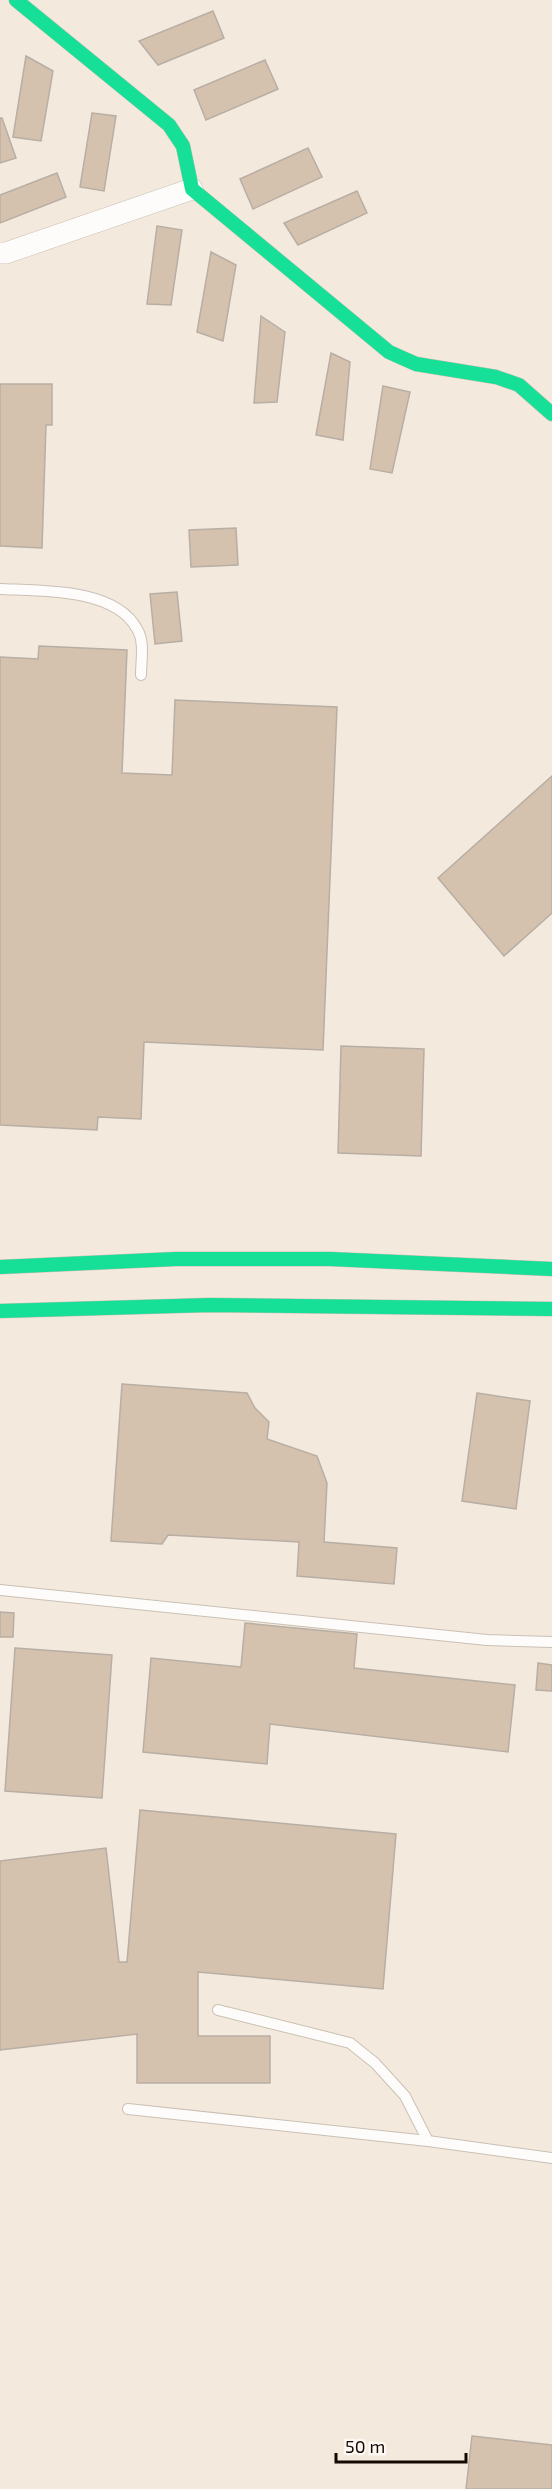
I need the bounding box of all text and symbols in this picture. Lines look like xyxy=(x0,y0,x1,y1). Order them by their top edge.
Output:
scale bar xyxy=(336,2426,466,2464)
text: 50 m xyxy=(345,2435,385,2457)

